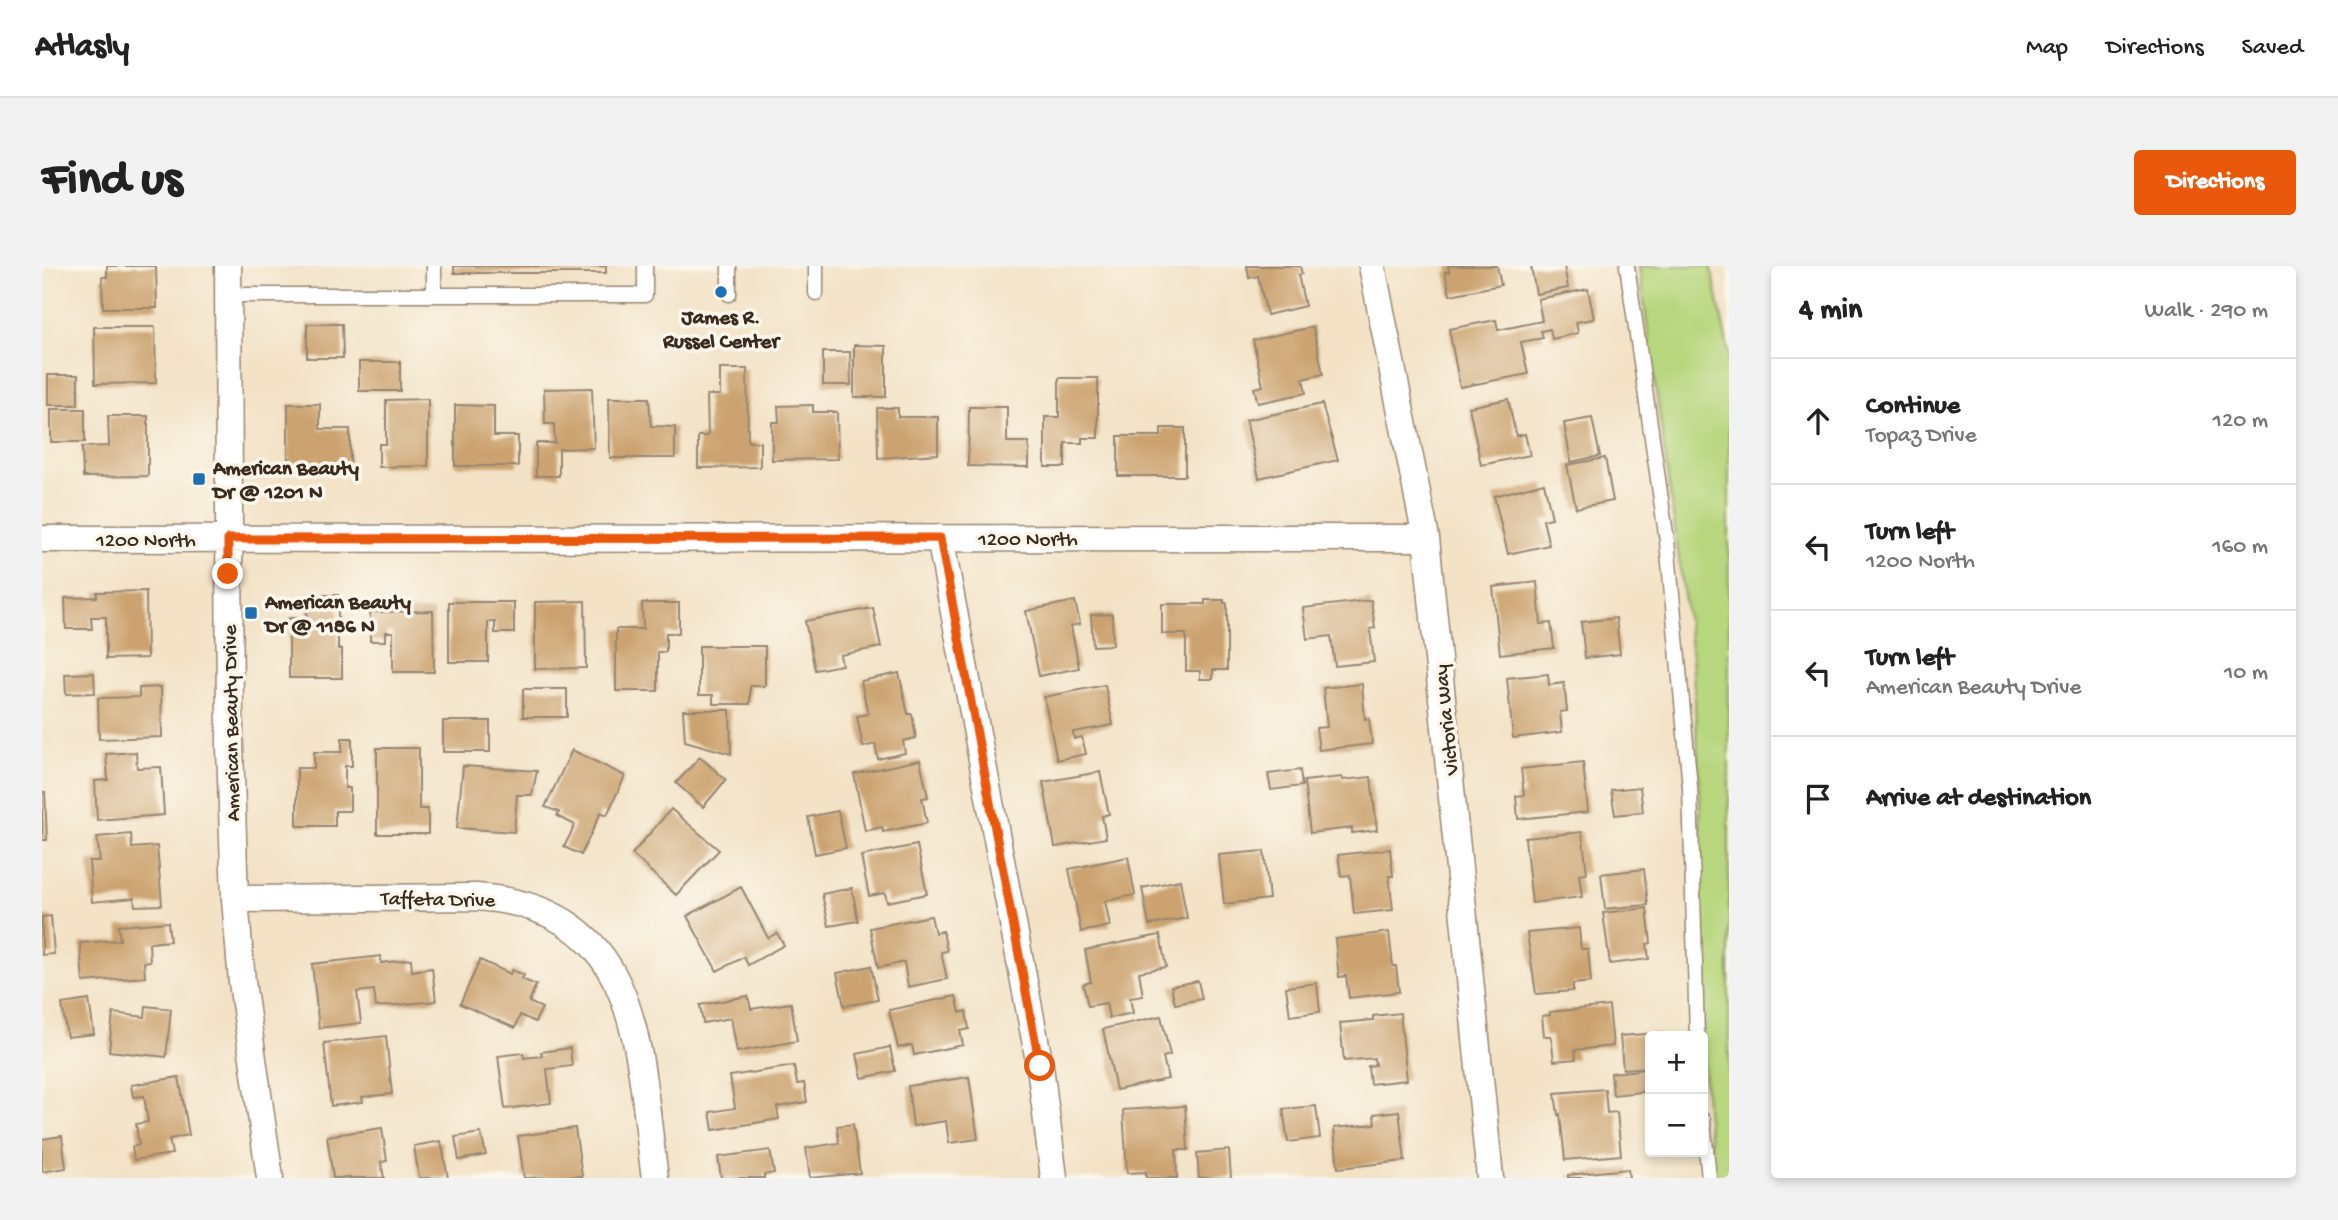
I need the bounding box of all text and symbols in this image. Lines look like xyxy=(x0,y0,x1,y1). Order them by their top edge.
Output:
text: Atlasly xyxy=(35,29,129,67)
text: Map xyxy=(2026,34,2068,63)
text: Directions xyxy=(2106,34,2204,63)
text: Saved xyxy=(2242,34,2303,63)
button: Directions xyxy=(2134,150,2296,215)
text: Find us xyxy=(42,153,182,211)
marker: James R. Russel Center xyxy=(713,284,729,300)
text: 4 min xyxy=(1799,294,1862,329)
text: Walk · 290 m xyxy=(2145,298,2268,325)
place label: James R. Russel Center xyxy=(662,307,781,356)
text: Continue xyxy=(1866,392,1960,423)
icon: ahead xyxy=(1799,402,1837,440)
text: 120 m xyxy=(2213,408,2268,435)
text: Topaz Drive xyxy=(1866,423,1977,450)
place label: American Beauty Dr @ 1201 N xyxy=(211,458,360,507)
marker: American Beauty Dr @ 1201 N xyxy=(191,471,207,487)
text: Turn left xyxy=(1866,518,1954,549)
icon: left xyxy=(1799,528,1837,566)
street label: 1200 North xyxy=(977,529,1078,554)
street label: 1200 North xyxy=(95,530,196,555)
text: 160 m xyxy=(2212,534,2268,561)
text: 1200 North xyxy=(1866,549,1975,576)
route end xyxy=(212,558,243,589)
place label: American Beauty Dr @ 1186 N xyxy=(263,592,412,641)
marker: American Beauty Dr @ 1186 N xyxy=(243,605,259,621)
street label: American Beauty Drive xyxy=(219,623,248,821)
text: Turn left xyxy=(1866,644,1954,675)
icon: left xyxy=(1799,654,1837,692)
text: 10 m xyxy=(2224,660,2268,687)
street label: Victoria Way xyxy=(1430,663,1467,777)
text: American Beauty Drive xyxy=(1866,675,2081,702)
icon: arrive xyxy=(1799,780,1837,818)
text: Arrive at destination xyxy=(1866,784,2091,815)
street label: Taffeta Drive xyxy=(380,888,497,915)
map controls xyxy=(1645,1031,1708,1157)
button: + xyxy=(1645,1031,1708,1094)
route start xyxy=(1024,1050,1055,1081)
button: − xyxy=(1645,1094,1708,1157)

